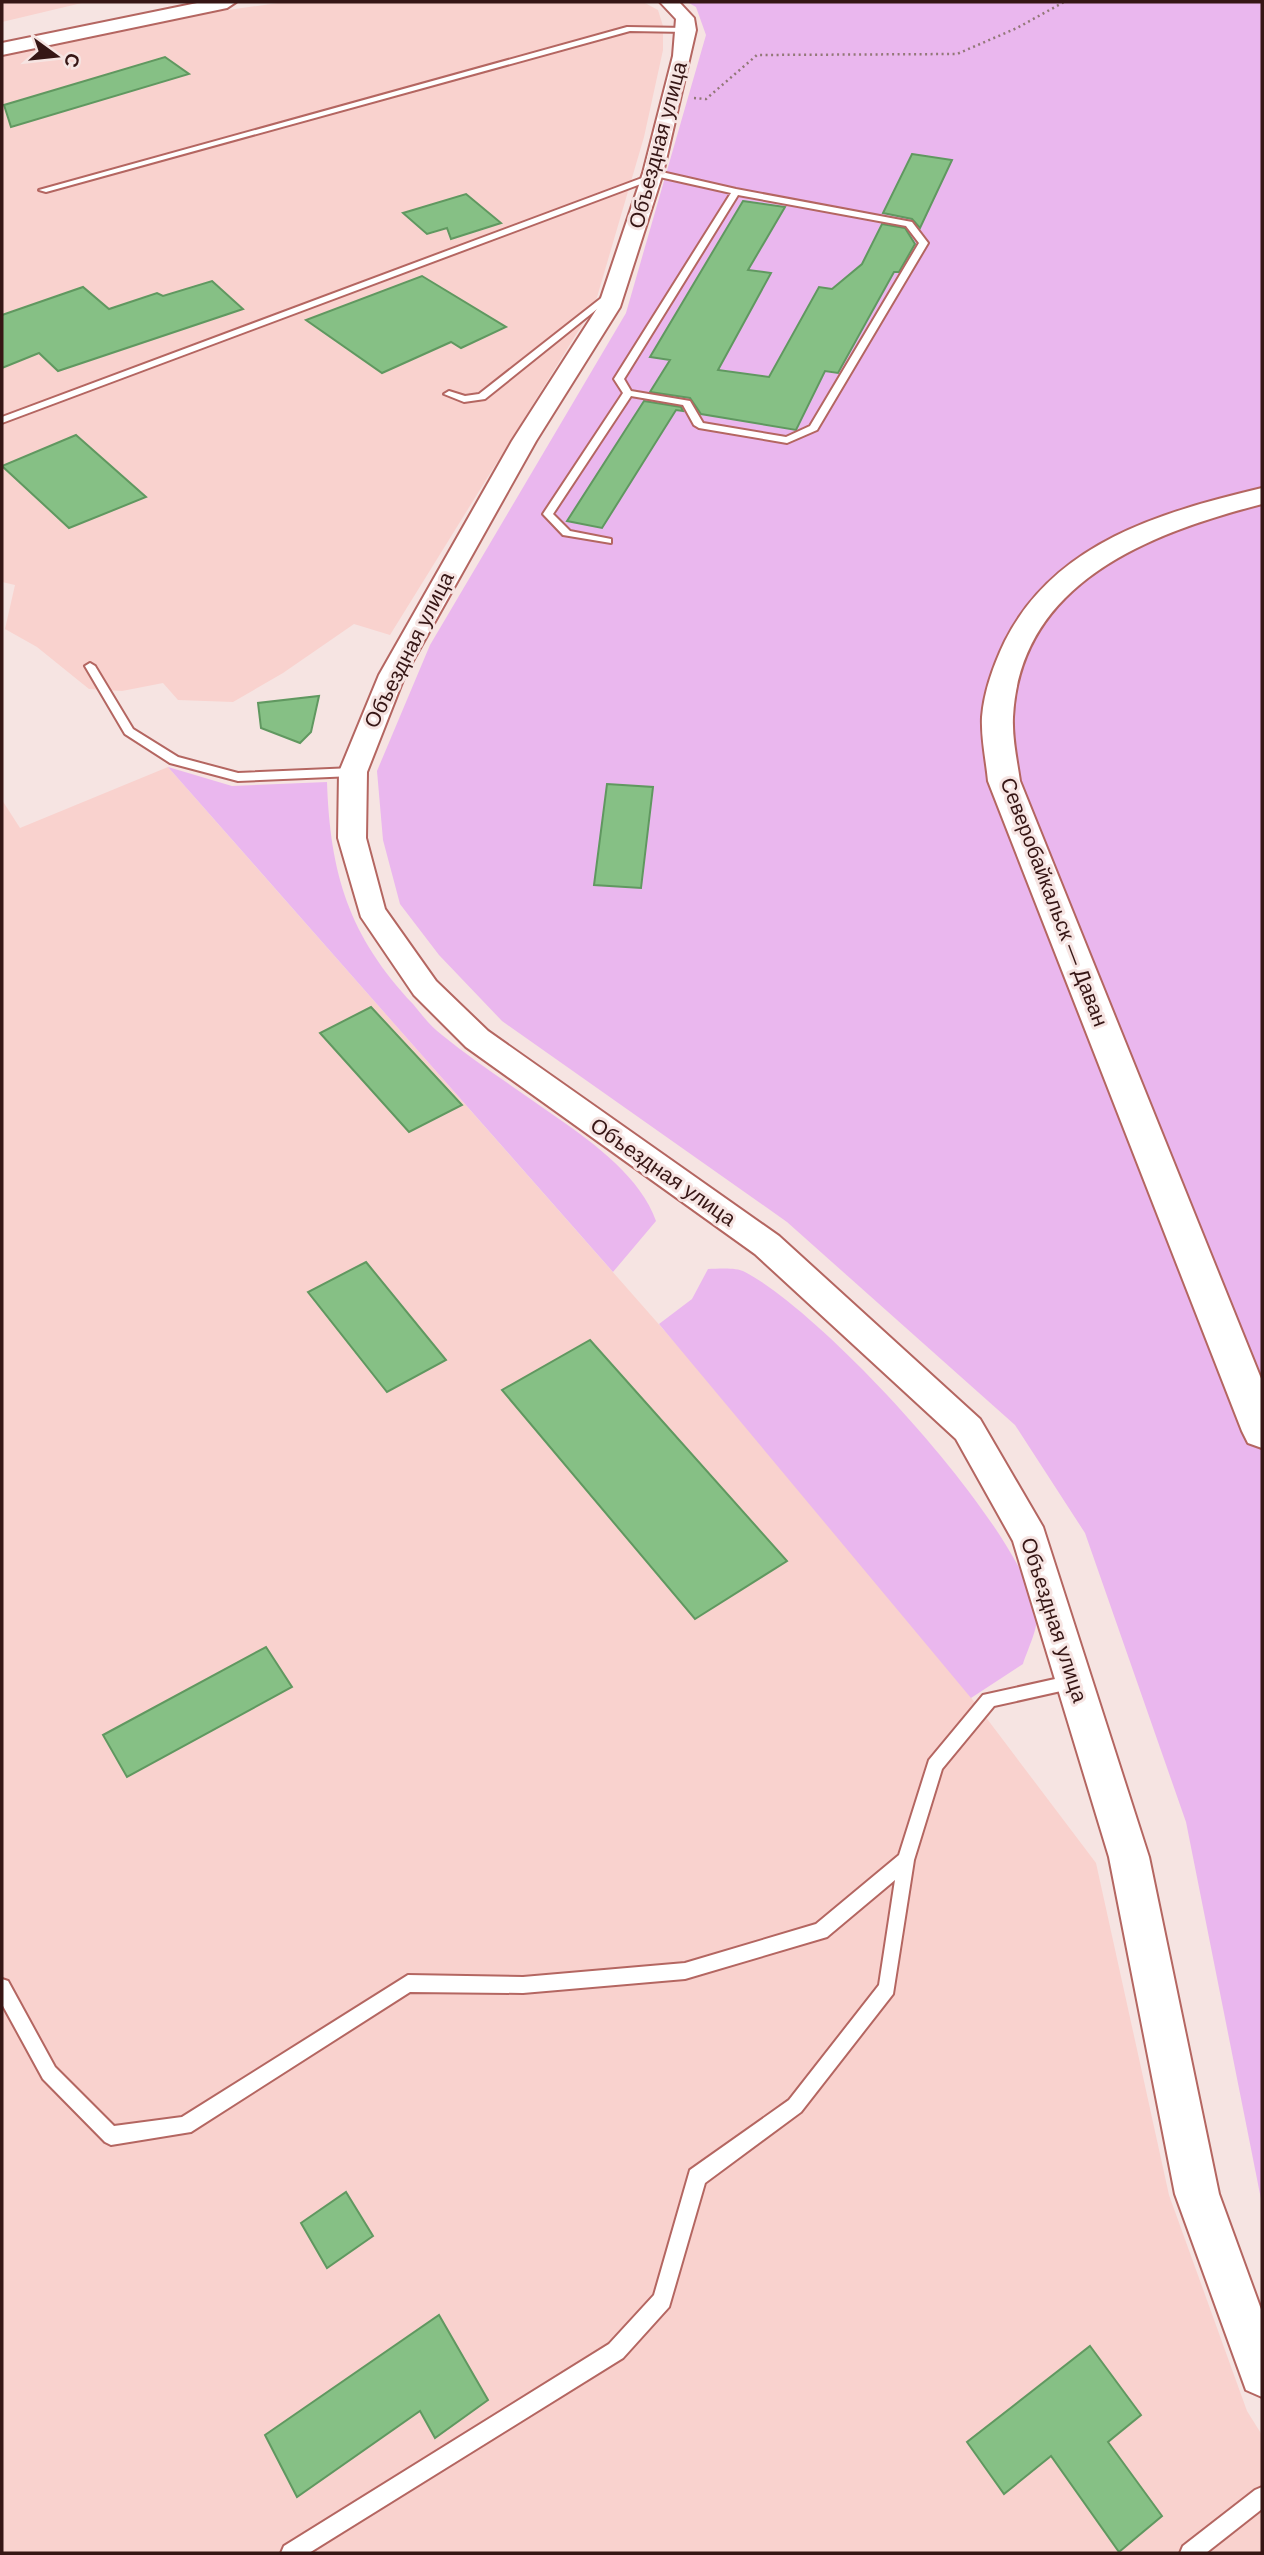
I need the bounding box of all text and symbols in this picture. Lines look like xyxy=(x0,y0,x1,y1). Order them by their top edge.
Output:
north arrow xyxy=(21,21,91,91)
text: С xyxy=(60,51,84,70)
street label: Объездная улица xyxy=(624,59,691,231)
street label: Объездная улица xyxy=(359,568,458,731)
street label: Северобайкальск — Даван xyxy=(996,774,1113,1030)
street label: Объездная улица xyxy=(586,1113,740,1230)
street label: Объездная улица xyxy=(1017,1535,1092,1705)

